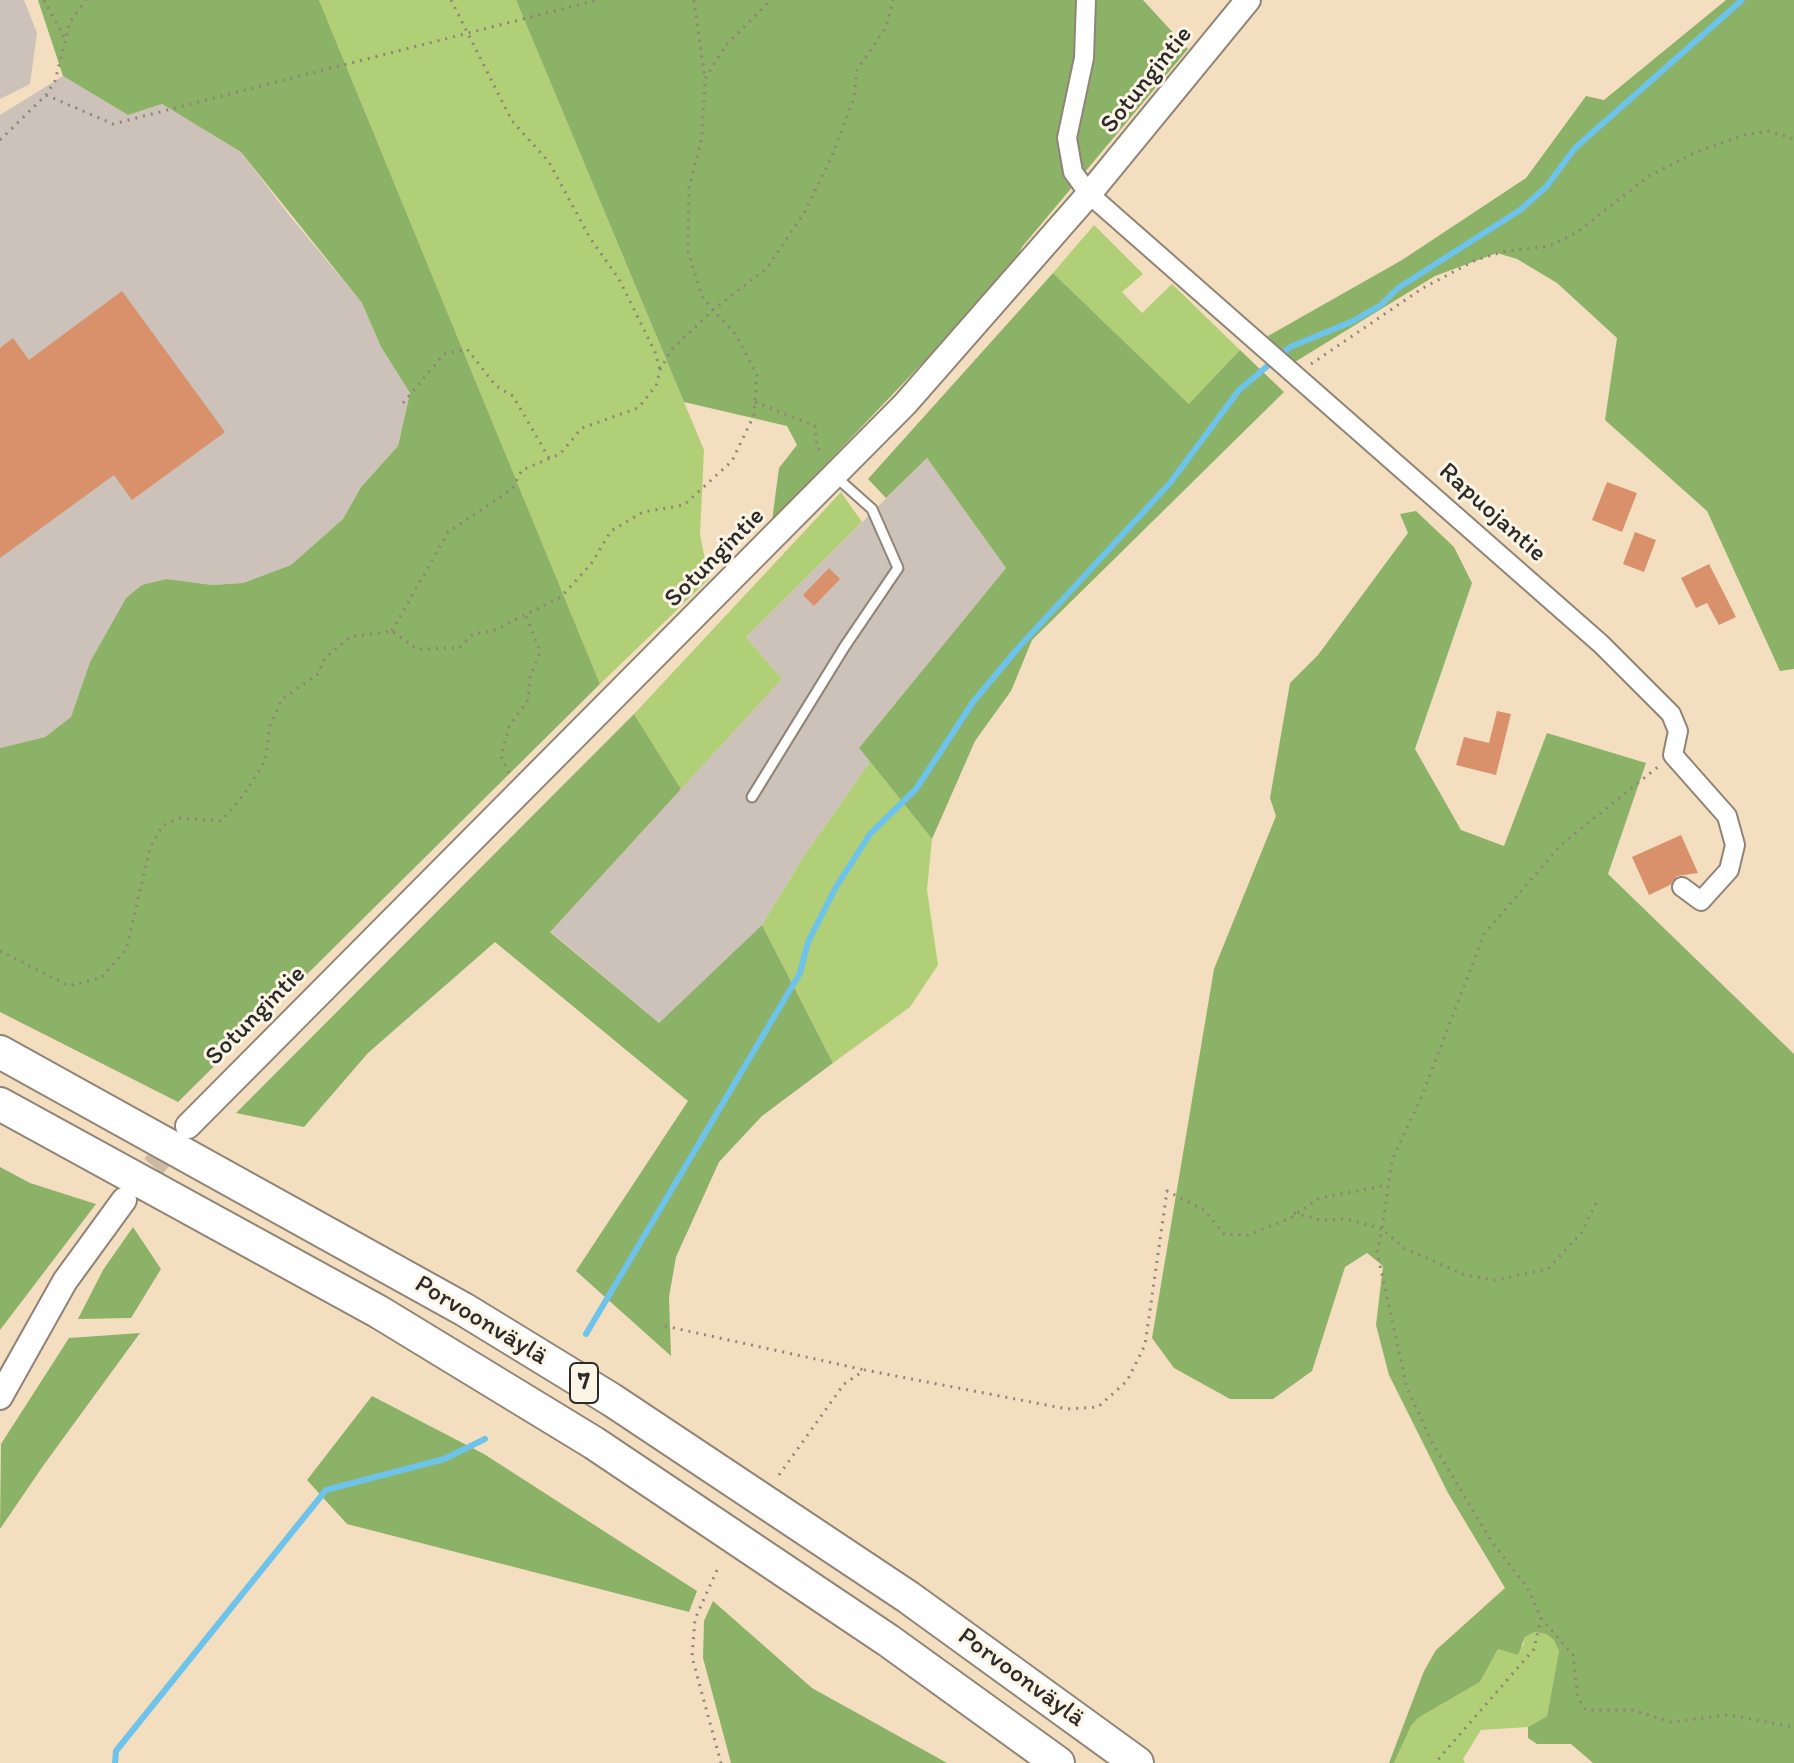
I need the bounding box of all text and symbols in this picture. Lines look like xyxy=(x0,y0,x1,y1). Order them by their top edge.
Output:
street label: Sotungintie xyxy=(1094,20,1200,140)
street label: Rapuojantie xyxy=(1432,457,1552,569)
street label: Sotungintie xyxy=(658,501,772,615)
street label: Sotungintie xyxy=(199,959,313,1073)
street label: Porvoonväylä xyxy=(409,1269,553,1373)
road number: 7 xyxy=(570,1363,598,1403)
street label: Porvoonväylä xyxy=(951,1621,1091,1735)

